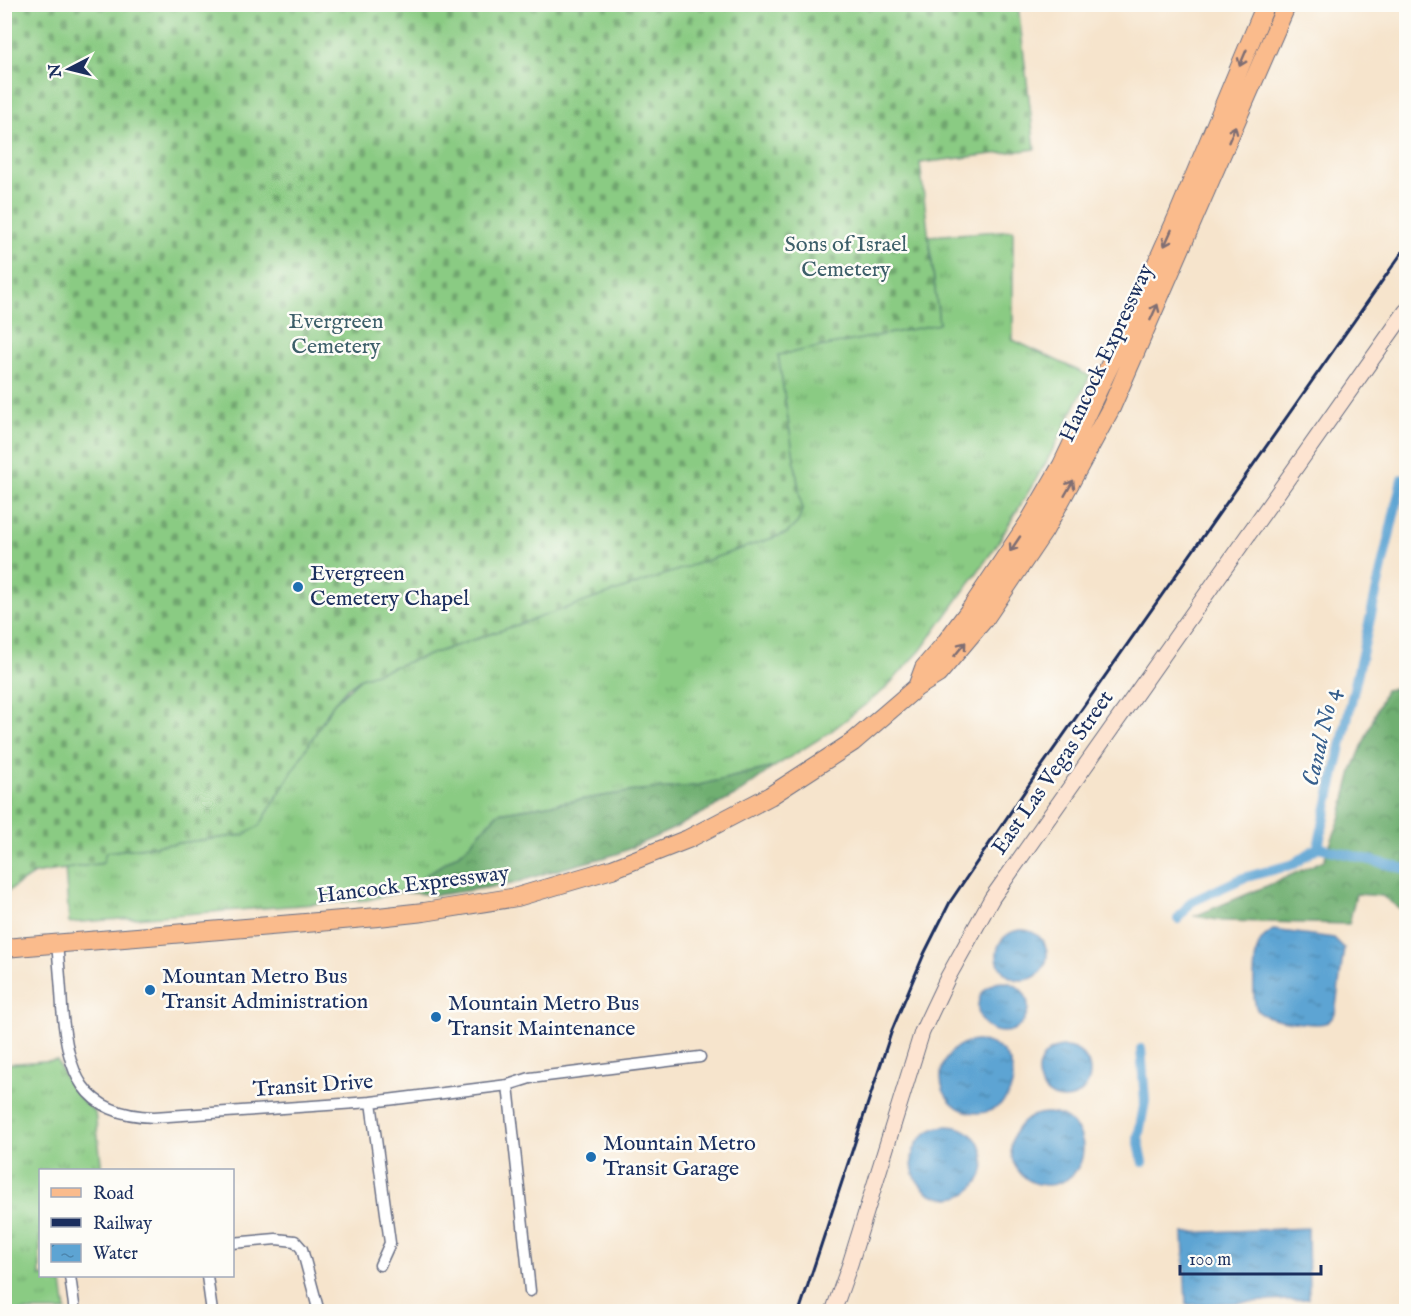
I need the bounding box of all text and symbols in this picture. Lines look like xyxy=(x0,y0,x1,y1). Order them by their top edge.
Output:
north arrow xyxy=(39,39,99,99)
one-way arrow xyxy=(1237,49,1248,67)
text: N xyxy=(45,62,67,80)
one-way arrow xyxy=(1227,125,1238,143)
one-way arrow xyxy=(1161,229,1173,247)
park label: Sons of Israel Cemetery xyxy=(785,231,907,284)
street label: Hancock Expressway xyxy=(1053,259,1161,447)
one-way arrow xyxy=(1149,304,1160,322)
park label: Evergreen Cemetery xyxy=(289,308,384,361)
one-way arrow xyxy=(1063,480,1075,497)
one-way arrow xyxy=(1009,535,1021,551)
place label: Evergreen Cemetery Chapel xyxy=(310,560,469,613)
marker: Evergreen Cemetery Chapel xyxy=(291,580,305,594)
one-way arrow xyxy=(954,642,967,658)
water label: Canal No 4 xyxy=(1296,684,1348,789)
street label: East Las Vegas Street xyxy=(986,685,1121,861)
street label: Hancock Expressway xyxy=(315,859,511,911)
place label: Mountan Metro Bus Transit Administration xyxy=(162,963,369,1016)
marker: Mountan Metro Bus Transit Administration xyxy=(143,983,157,997)
place label: Mountain Metro Bus Transit Maintenance xyxy=(448,990,639,1043)
marker: Mountain Metro Bus Transit Maintenance xyxy=(429,1010,443,1024)
street label: Transit Drive xyxy=(252,1068,374,1104)
place label: Mountain Metro Transit Garage xyxy=(603,1130,756,1183)
marker: Mountain Metro Transit Garage xyxy=(584,1150,598,1164)
legend xyxy=(39,1169,234,1277)
text: Road xyxy=(93,1183,134,1206)
text: Railway xyxy=(93,1213,152,1236)
scale bar xyxy=(1180,1238,1321,1276)
text: Water xyxy=(93,1243,138,1266)
text: 100 m xyxy=(1189,1249,1231,1272)

